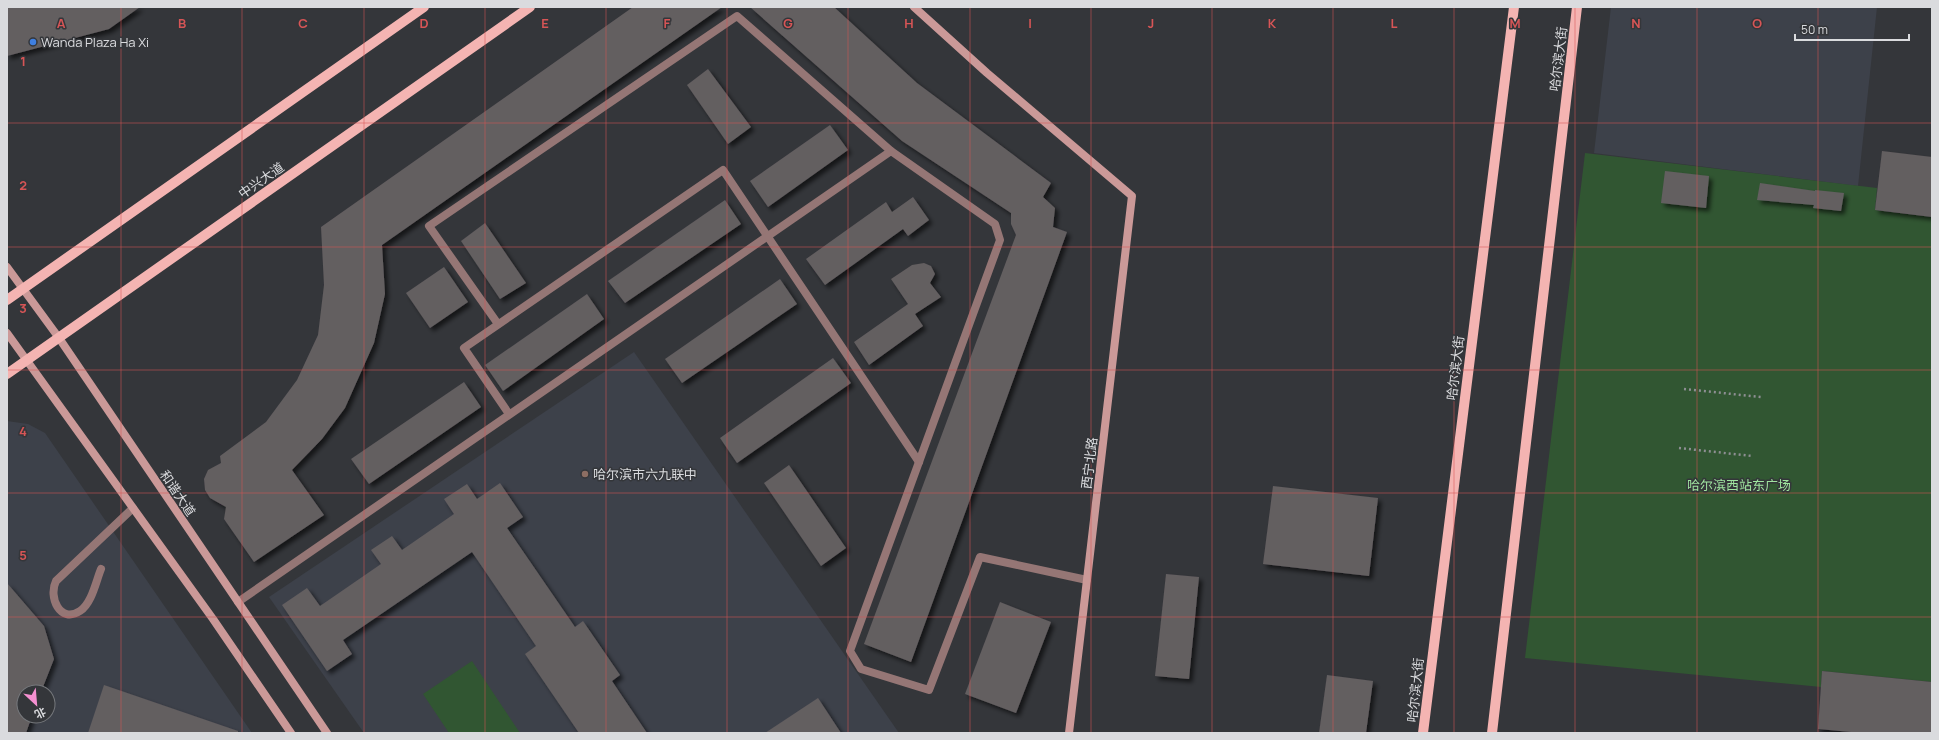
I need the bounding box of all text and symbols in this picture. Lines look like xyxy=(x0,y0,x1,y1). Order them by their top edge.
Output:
text: A xyxy=(57,14,66,32)
text: B xyxy=(178,14,186,32)
text: C xyxy=(298,14,308,32)
text: D xyxy=(419,14,429,32)
text: E xyxy=(541,14,549,32)
text: F xyxy=(664,14,671,32)
text: G xyxy=(783,14,793,32)
text: H xyxy=(904,14,914,32)
text: I xyxy=(1028,14,1032,32)
text: J xyxy=(1148,14,1154,32)
text: K xyxy=(1268,14,1277,32)
text: L xyxy=(1391,14,1398,32)
text: M xyxy=(1509,14,1521,32)
text: N xyxy=(1631,14,1641,32)
text: O xyxy=(1752,14,1762,32)
scale bar xyxy=(1795,16,1909,42)
text: 50 m xyxy=(1801,21,1828,38)
street label: 哈尔滨大街 xyxy=(1545,26,1571,92)
place label: Wanda Plaza Ha Xi xyxy=(41,33,149,51)
marker: Wanda Plaza Ha Xi xyxy=(28,37,38,47)
text: 1 xyxy=(20,52,26,70)
street label: 中兴大道 xyxy=(235,158,287,202)
text: 2 xyxy=(19,176,27,194)
text: 3 xyxy=(19,299,27,317)
street label: 哈尔滨大街 xyxy=(1442,335,1468,401)
text: 4 xyxy=(19,422,27,440)
street label: 西宁北路 xyxy=(1077,436,1101,490)
place label: 哈尔滨市六九联中 xyxy=(593,465,697,483)
street label: 和谐大道 xyxy=(156,466,200,520)
marker: 哈尔滨市六九联中 xyxy=(580,469,590,479)
park label: 哈尔滨西站东广场 xyxy=(1687,476,1791,494)
text: 5 xyxy=(19,546,27,564)
street label: 哈尔滨大街 xyxy=(1403,657,1427,723)
north arrow xyxy=(16,684,56,724)
text: 北 xyxy=(32,704,49,723)

